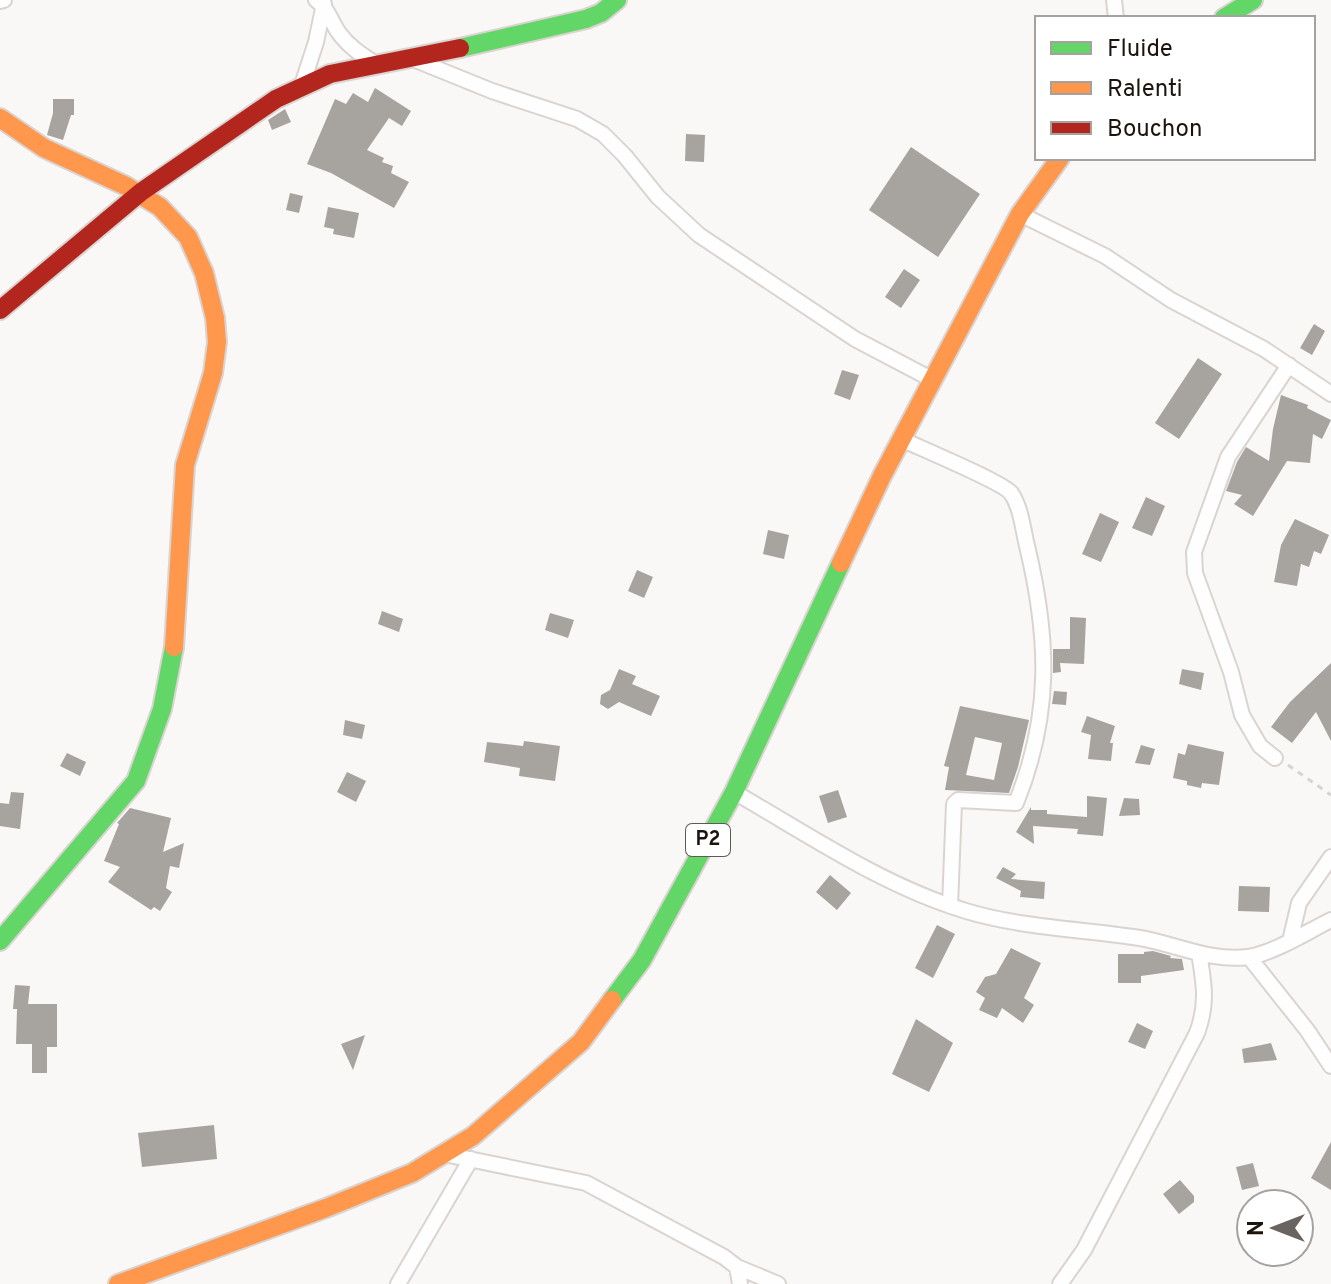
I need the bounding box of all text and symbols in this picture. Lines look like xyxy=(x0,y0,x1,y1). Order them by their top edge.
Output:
legend xyxy=(1035,16,1315,160)
text: Fluide xyxy=(1107,35,1173,65)
text: Ralenti xyxy=(1107,75,1183,105)
text: Bouchon xyxy=(1107,115,1202,145)
road number: P2 xyxy=(686,824,730,856)
north arrow xyxy=(1235,1188,1315,1268)
text: N xyxy=(1244,1220,1271,1236)

